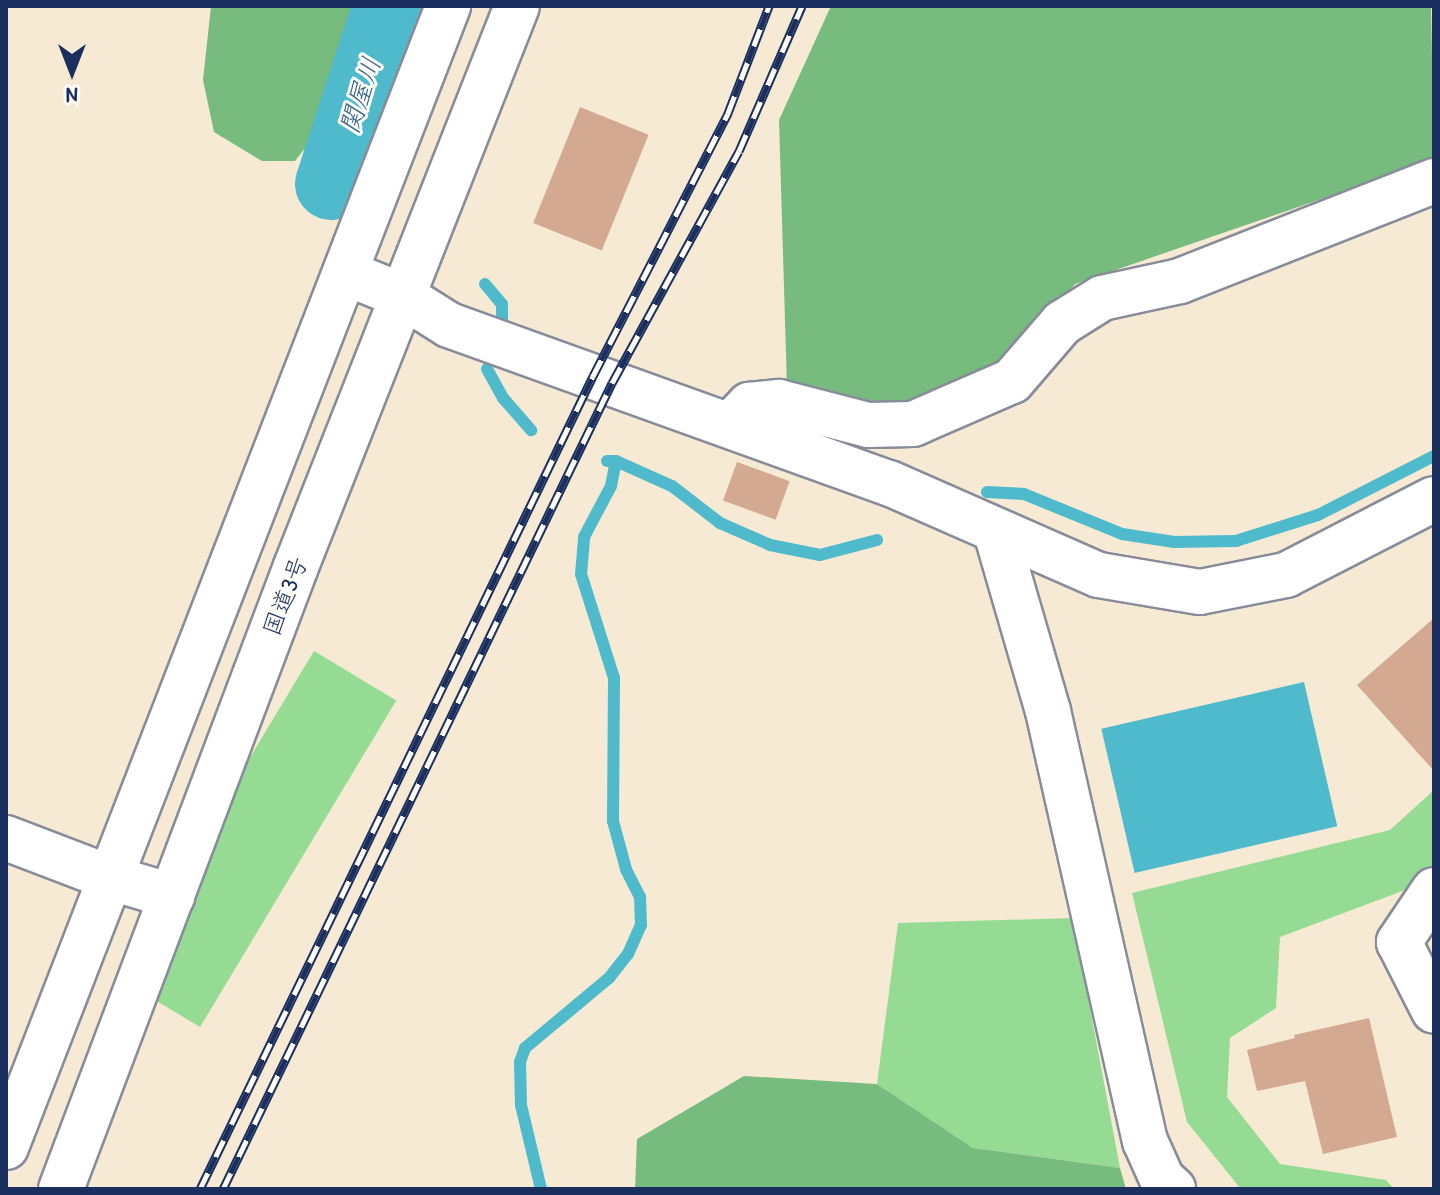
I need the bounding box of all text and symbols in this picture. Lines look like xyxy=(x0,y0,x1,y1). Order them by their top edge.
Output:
north arrow xyxy=(32,32,112,112)
water label: 関屋川 xyxy=(333,53,387,137)
text: N xyxy=(66,81,78,111)
street label: 国道3号 xyxy=(257,552,313,640)

